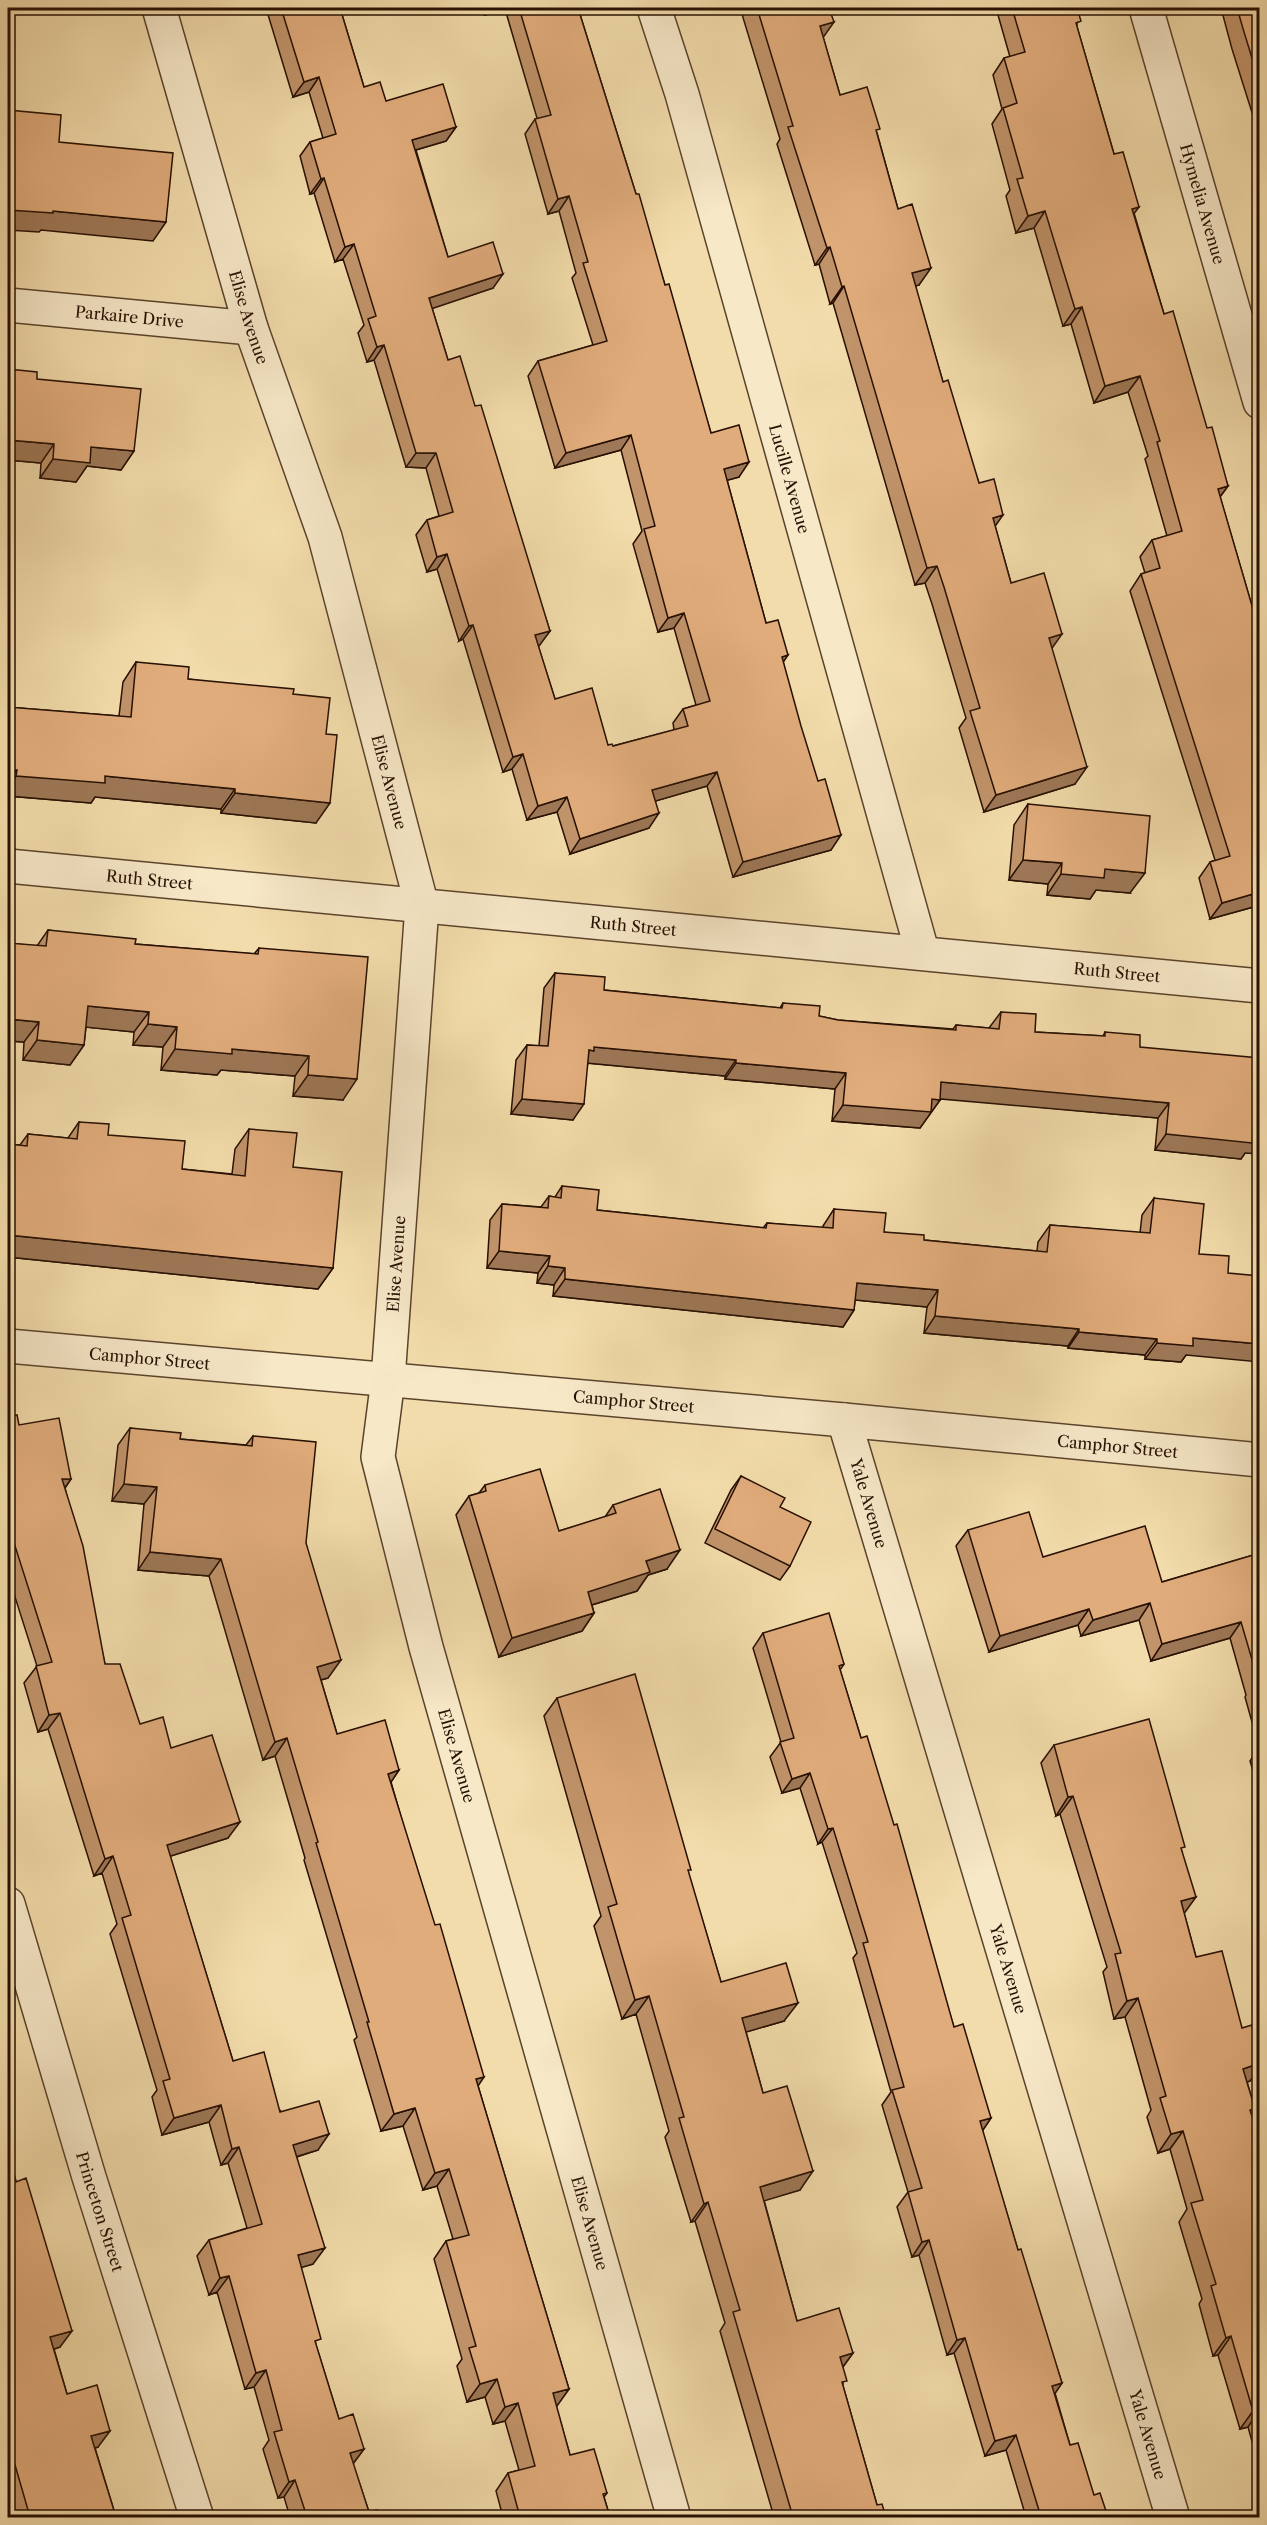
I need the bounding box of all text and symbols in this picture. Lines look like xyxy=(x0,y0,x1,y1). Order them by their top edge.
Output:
street label: Hymelia Avenue xyxy=(1176,141,1230,267)
street label: Elise Avenue xyxy=(225,268,273,367)
street label: Parkaire Drive xyxy=(74,301,185,332)
street label: Lucille Avenue xyxy=(765,422,815,536)
street label: Elise Avenue xyxy=(367,732,411,832)
street label: Ruth Street xyxy=(105,865,194,894)
street label: Ruth Street xyxy=(589,912,678,940)
street label: Ruth Street xyxy=(1073,958,1161,986)
street label: Elise Avenue xyxy=(383,1215,409,1313)
street label: Camphor Street xyxy=(88,1343,211,1374)
street label: Camphor Street xyxy=(572,1386,695,1417)
street label: Camphor Street xyxy=(1056,1431,1179,1462)
street label: Yale Avenue xyxy=(846,1455,892,1551)
street label: Elise Avenue xyxy=(434,1706,480,1805)
street label: Yale Avenue xyxy=(985,1921,1031,2016)
street label: Princeton Street xyxy=(72,2149,128,2274)
street label: Elise Avenue xyxy=(567,2174,613,2273)
street label: Yale Avenue xyxy=(1125,2386,1171,2482)

